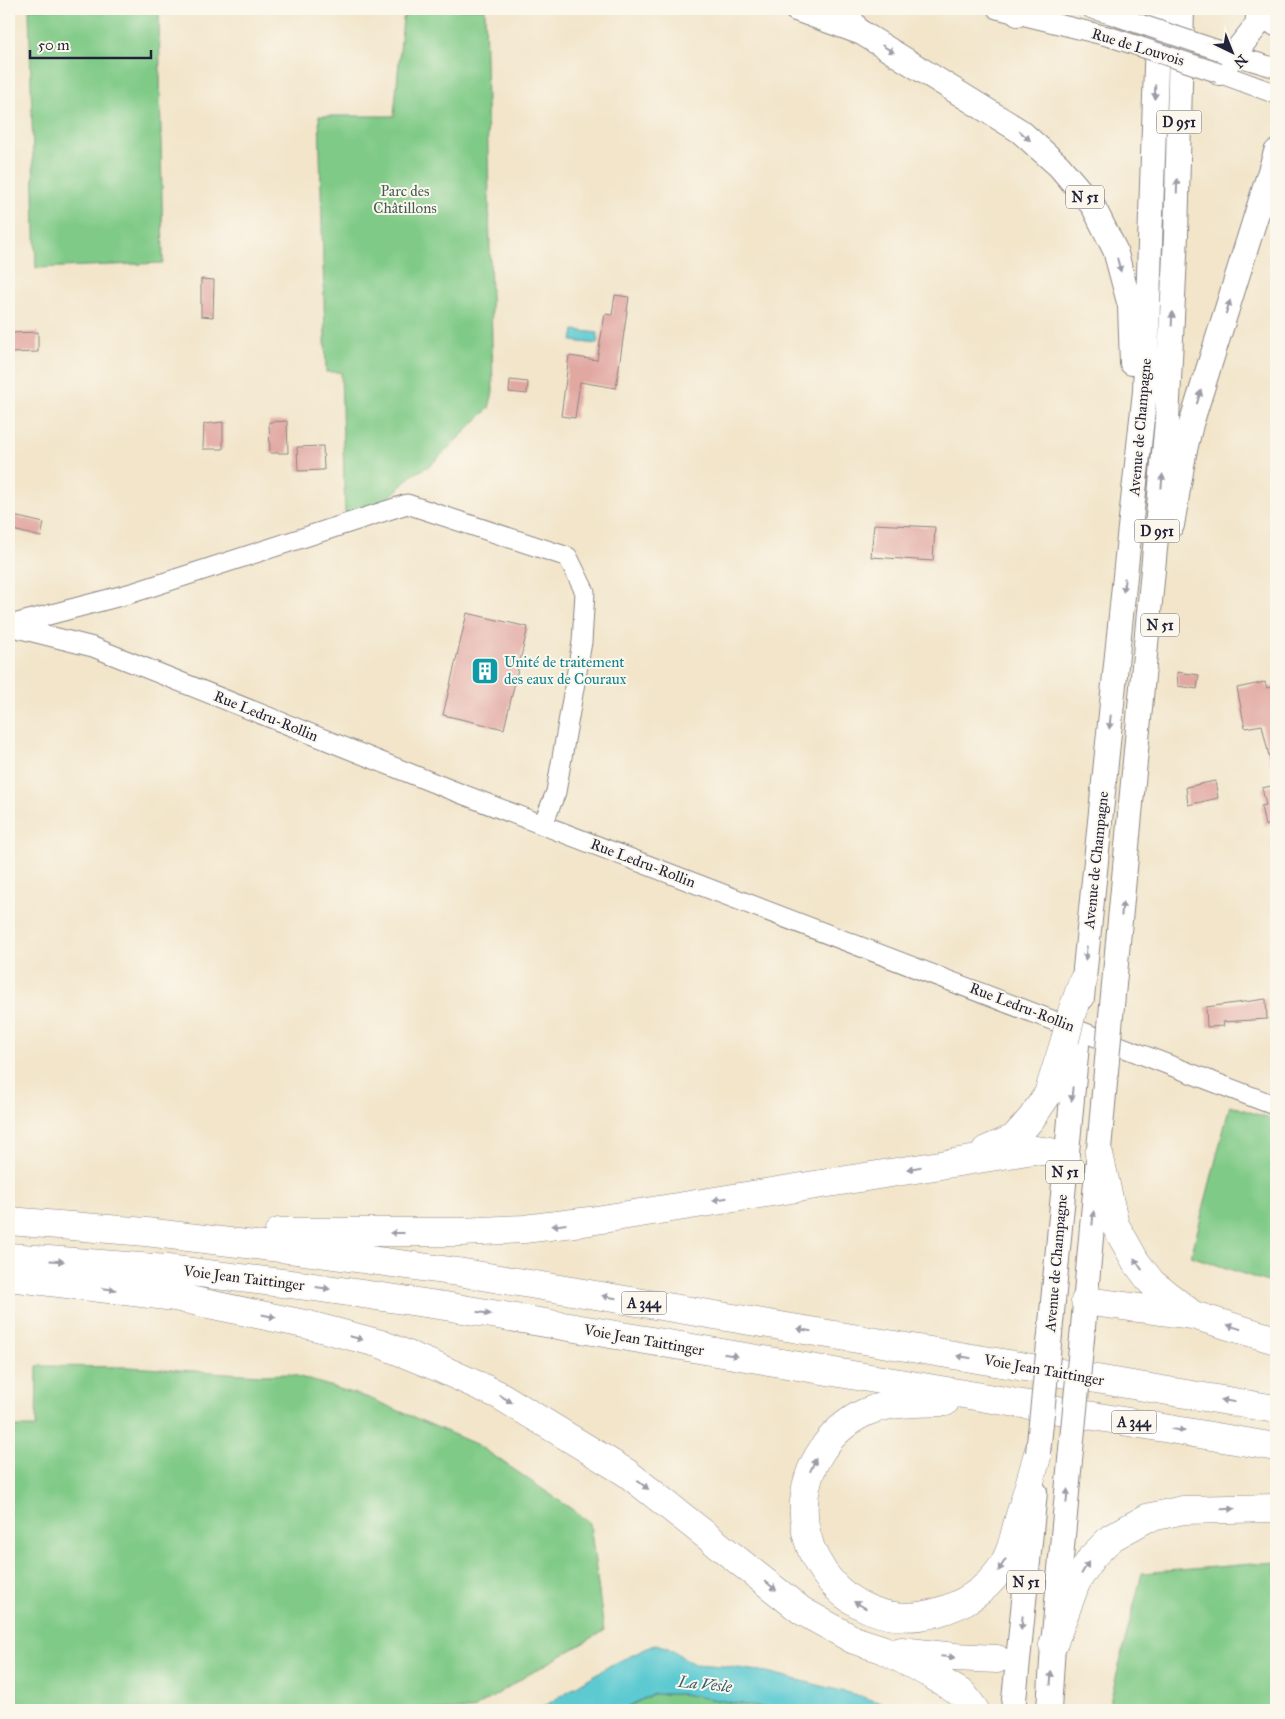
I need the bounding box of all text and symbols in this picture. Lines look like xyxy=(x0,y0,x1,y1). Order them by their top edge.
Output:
street label: Rue de Louvois xyxy=(1089,24,1187,70)
scale bar xyxy=(30,28,151,60)
north arrow xyxy=(1208,28,1258,78)
text: 50 m xyxy=(38,36,70,54)
one-way arrow xyxy=(882,44,895,54)
text: N xyxy=(1230,51,1251,71)
one-way arrow xyxy=(1151,85,1159,101)
road number: D 951 xyxy=(1156,110,1202,134)
one-way arrow xyxy=(1018,131,1031,142)
one-way arrow xyxy=(1174,178,1182,194)
park label: Parc des Châtillons xyxy=(373,182,437,217)
road number: N 51 xyxy=(1066,186,1104,208)
one-way arrow xyxy=(1115,258,1123,273)
one-way arrow xyxy=(1224,300,1232,315)
one-way arrow xyxy=(1169,311,1177,327)
street label: Avenue de Champagne xyxy=(1125,357,1155,498)
one-way arrow xyxy=(1196,389,1204,404)
one-way arrow xyxy=(1158,473,1166,489)
road number: D 951 xyxy=(1134,520,1180,542)
one-way arrow xyxy=(1119,578,1127,594)
road number: N 51 xyxy=(1141,614,1179,636)
place label: Unité de traitement des eaux de Couraux xyxy=(504,653,627,688)
building icon: Unité de traitement des eaux de Couraux xyxy=(470,656,500,686)
street label: Rue Ledru-Rollin xyxy=(211,687,321,745)
one-way arrow xyxy=(1106,714,1114,730)
street label: Avenue de Champagne xyxy=(1080,790,1112,931)
street label: Rue Ledru-Rollin xyxy=(588,835,698,891)
one-way arrow xyxy=(1118,901,1126,917)
one-way arrow xyxy=(1082,945,1090,961)
street label: Rue Ledru-Rollin xyxy=(967,979,1077,1035)
one-way arrow xyxy=(1068,1086,1076,1102)
road number: N 51 xyxy=(1046,1160,1084,1184)
one-way arrow xyxy=(905,1165,921,1173)
street label: Avenue de Champagne xyxy=(1041,1193,1071,1334)
one-way arrow xyxy=(711,1196,727,1204)
one-way arrow xyxy=(1089,1209,1097,1225)
one-way arrow xyxy=(551,1221,567,1229)
one-way arrow xyxy=(389,1229,405,1237)
one-way arrow xyxy=(50,1257,66,1265)
one-way arrow xyxy=(1133,1257,1143,1271)
street label: Voie Jean Taittinger xyxy=(181,1262,306,1295)
one-way arrow xyxy=(102,1285,118,1293)
one-way arrow xyxy=(316,1285,332,1293)
road number: A 344 xyxy=(622,1292,666,1315)
one-way arrow xyxy=(601,1293,617,1301)
one-way arrow xyxy=(476,1309,492,1317)
one-way arrow xyxy=(262,1313,278,1321)
street label: Voie Jean Taittinger xyxy=(581,1320,706,1360)
one-way arrow xyxy=(1227,1323,1242,1331)
one-way arrow xyxy=(796,1326,812,1334)
one-way arrow xyxy=(348,1334,363,1342)
street label: Voie Jean Taittinger xyxy=(981,1350,1106,1390)
one-way arrow xyxy=(723,1351,739,1359)
one-way arrow xyxy=(956,1353,972,1361)
one-way arrow xyxy=(499,1395,512,1404)
one-way arrow xyxy=(1220,1397,1236,1405)
road number: A 344 xyxy=(1112,1410,1156,1434)
one-way arrow xyxy=(1170,1426,1186,1434)
one-way arrow xyxy=(810,1458,818,1472)
one-way arrow xyxy=(636,1480,649,1491)
one-way arrow xyxy=(1063,1488,1071,1504)
one-way arrow xyxy=(1220,1505,1236,1513)
one-way arrow xyxy=(997,1559,1007,1572)
one-way arrow xyxy=(1081,1561,1090,1574)
road number: N 51 xyxy=(1007,1570,1045,1594)
one-way arrow xyxy=(764,1581,777,1592)
one-way arrow xyxy=(853,1600,866,1609)
one-way arrow xyxy=(1018,1616,1026,1632)
one-way arrow xyxy=(940,1653,956,1661)
one-way arrow xyxy=(1047,1669,1055,1685)
water label: La Vesle xyxy=(676,1672,734,1696)

